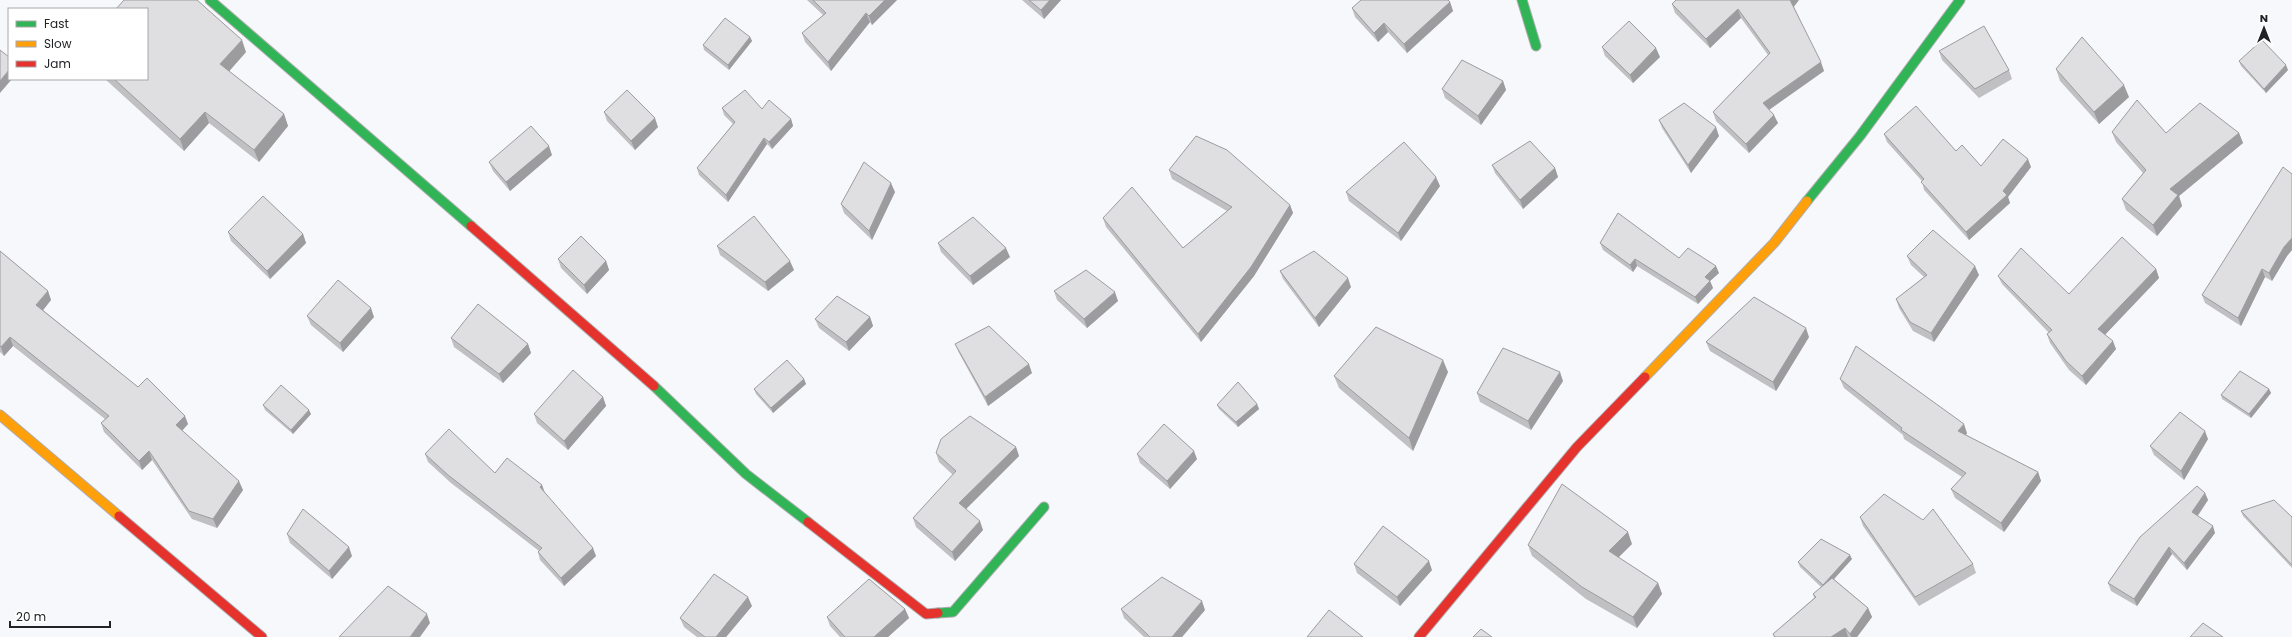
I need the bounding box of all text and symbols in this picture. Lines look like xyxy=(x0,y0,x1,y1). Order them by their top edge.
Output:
legend xyxy=(8,8,148,80)
north arrow xyxy=(2244,8,2284,48)
text: N xyxy=(2260,10,2268,26)
text: Fast xyxy=(44,15,69,32)
text: Slow xyxy=(44,35,72,52)
text: Jam xyxy=(44,55,71,72)
scale bar xyxy=(10,603,110,629)
text: 20 m xyxy=(16,608,46,625)

